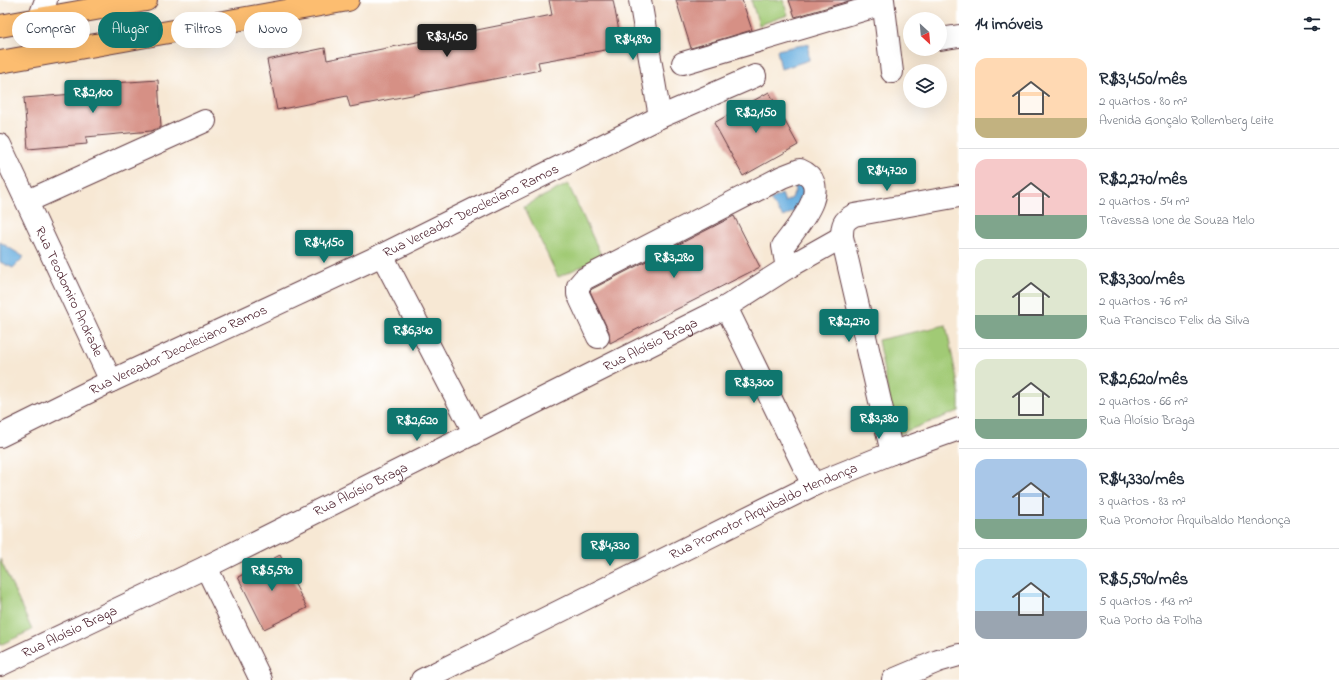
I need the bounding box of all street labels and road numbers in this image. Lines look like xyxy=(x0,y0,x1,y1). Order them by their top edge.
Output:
street label: Rua Vereador Deocleciano Ramos xyxy=(379,158,563,263)
street label: Rua Teodomiro Andrade xyxy=(29,223,109,361)
street label: Rua Vereador Deocleciano Ramos xyxy=(86,299,271,401)
street label: Rua Aloísio Braga xyxy=(600,312,701,377)
street label: Rua Aloísio Braga xyxy=(310,457,411,522)
street label: Rua Promotor Arquibaldo Mendonça xyxy=(666,458,861,565)
street label: Rua Aloísio Braga xyxy=(18,600,121,664)

